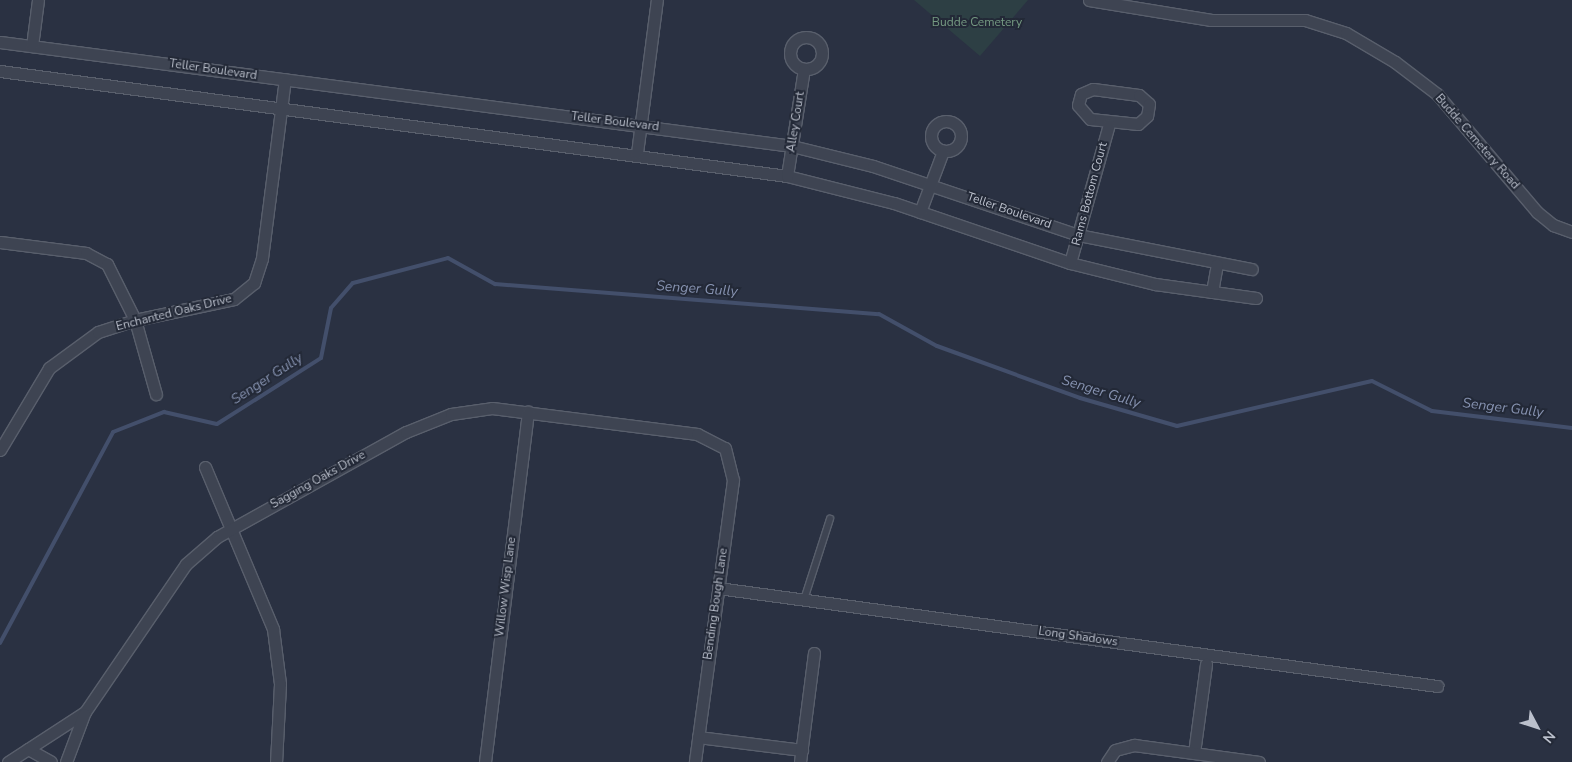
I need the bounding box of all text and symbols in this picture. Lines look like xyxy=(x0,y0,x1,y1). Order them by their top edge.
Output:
park label: Budde Cemetery xyxy=(932,16,1022,30)
street label: Teller Boulevard xyxy=(168,57,258,83)
street label: Alley Court xyxy=(784,91,808,153)
street label: Budde Cemetery Road xyxy=(1432,91,1522,193)
street label: Teller Boulevard xyxy=(570,109,660,135)
street label: Rams Bottom Court xyxy=(1069,141,1111,247)
street label: Teller Boulevard xyxy=(965,190,1053,232)
water label: Senger Gully xyxy=(656,278,738,300)
street label: Enchanted Oaks Drive xyxy=(115,292,233,334)
water label: Senger Gully xyxy=(228,350,306,408)
water label: Senger Gully xyxy=(1060,372,1142,412)
water label: Senger Gully xyxy=(1461,395,1545,421)
street label: Sagging Oaks Drive xyxy=(268,448,368,512)
street label: Willow Wisp Lane xyxy=(493,536,519,638)
street label: Bending Bough Lane xyxy=(701,547,731,661)
street label: Long Shadows xyxy=(1037,624,1119,650)
north arrow xyxy=(1512,702,1562,752)
text: N xyxy=(1538,727,1560,747)

